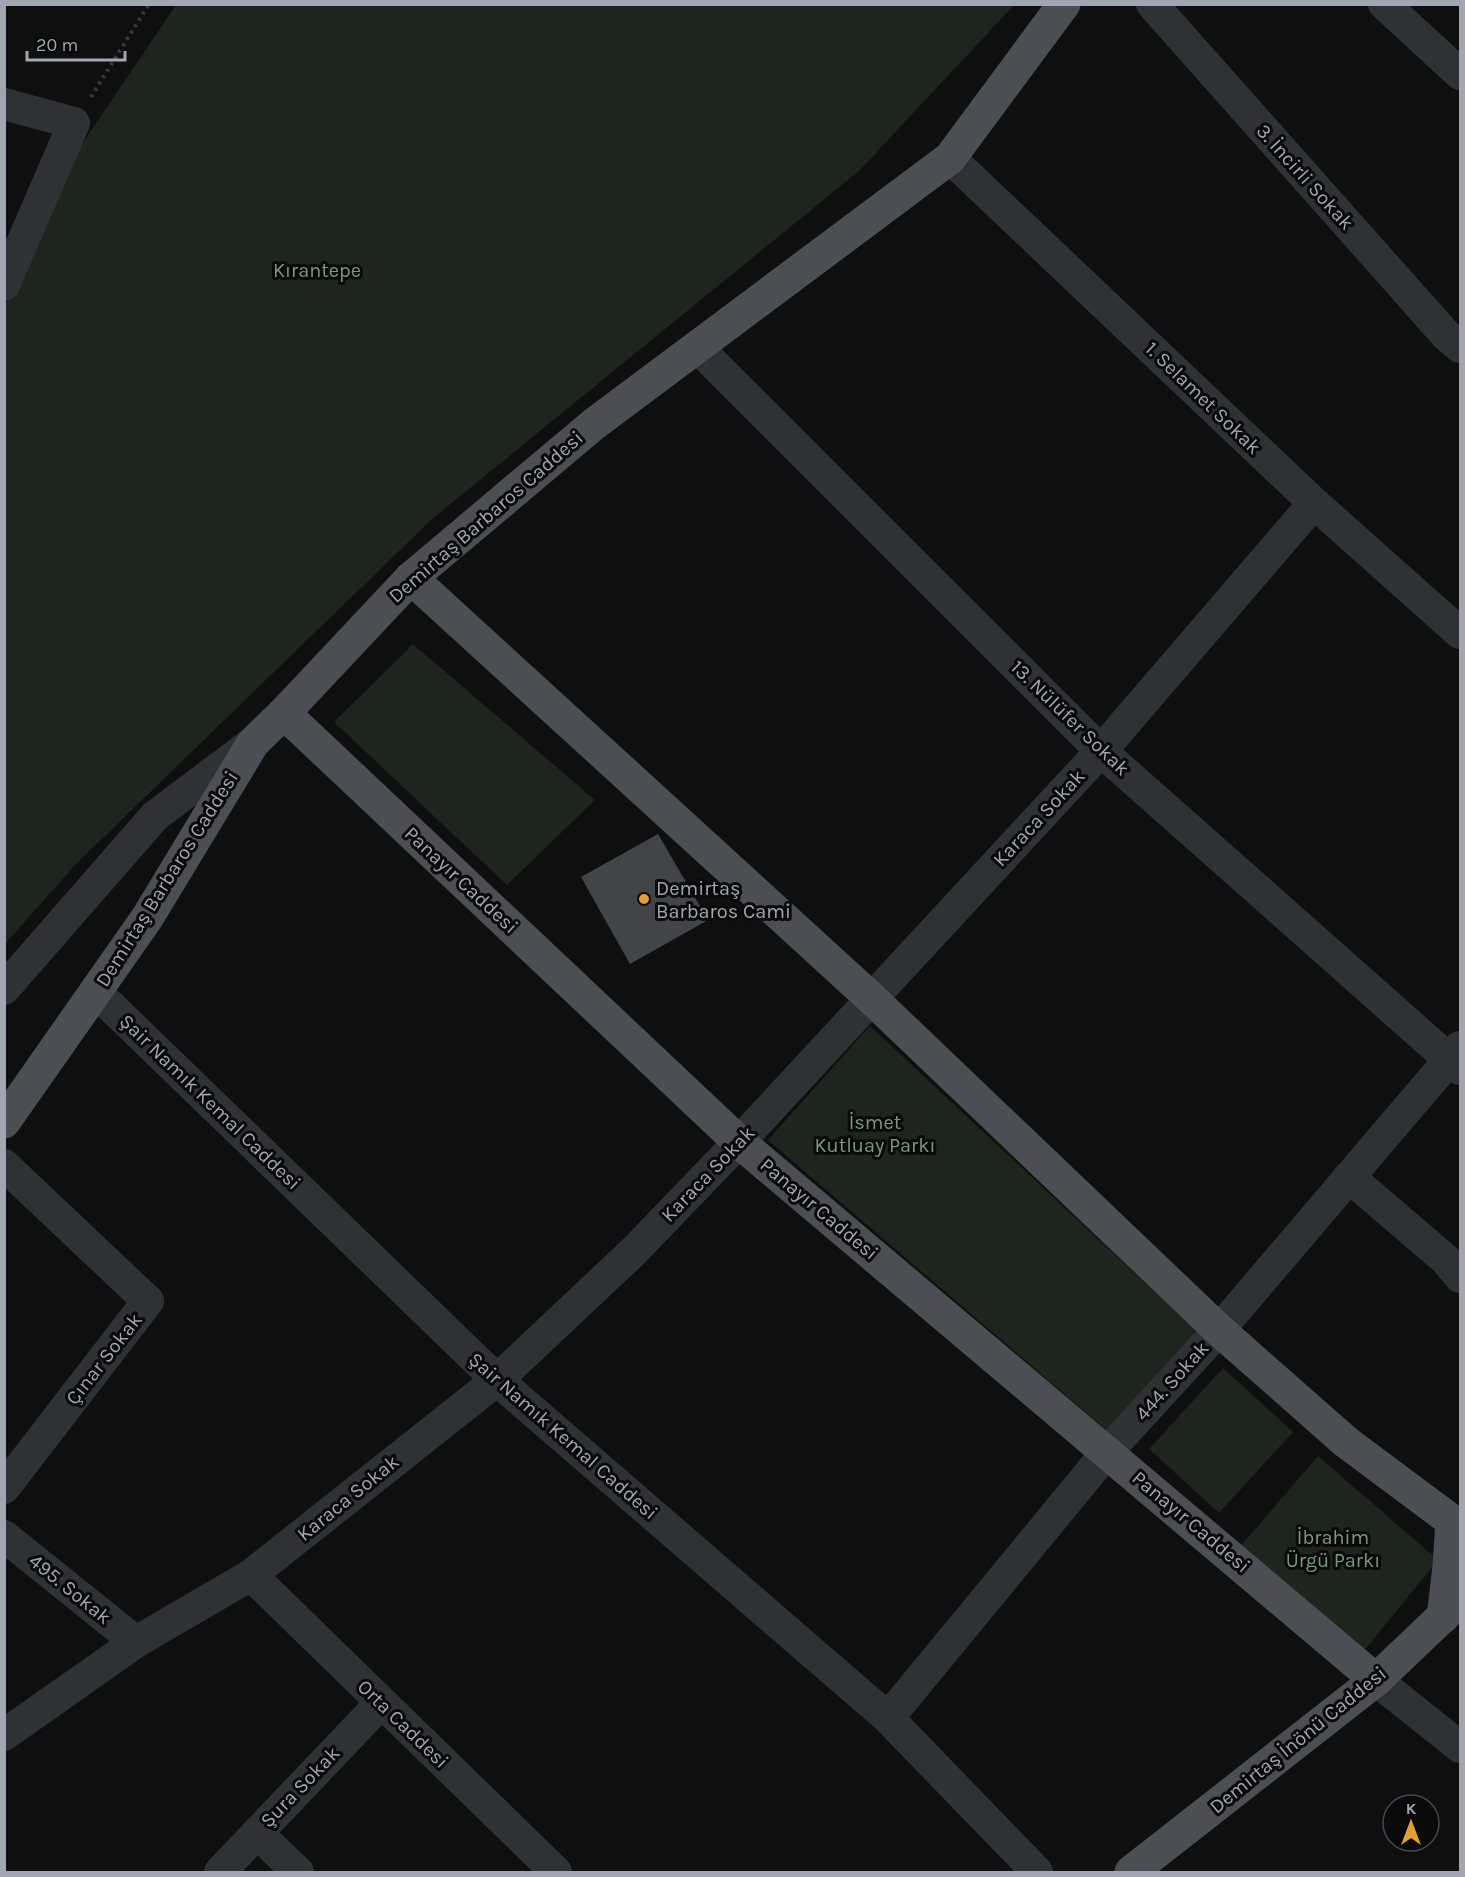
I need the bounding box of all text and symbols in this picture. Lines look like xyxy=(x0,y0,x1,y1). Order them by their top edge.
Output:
scale bar xyxy=(27,24,124,62)
text: 20 m xyxy=(36,34,78,56)
street label: 3. İncirli Sokak xyxy=(1252,119,1358,235)
park label: Kırantepe xyxy=(273,259,361,282)
street label: 1. Selamet Sokak xyxy=(1140,337,1266,459)
street label: Demirtaş Barbaros Caddesi xyxy=(384,426,588,608)
street label: 13. Nülüfer Sokak xyxy=(1006,656,1134,780)
street label: Karaca Sokak xyxy=(988,765,1090,871)
street label: Demirtaş Barbaros Caddesi xyxy=(91,767,243,991)
street label: Panayır Caddesi xyxy=(400,822,522,938)
place label: Demirtaş Barbaros Cami xyxy=(656,877,791,923)
marker: Demirtaş Barbaros Cami xyxy=(637,892,651,906)
street label: Şair Namık Kemal Caddesi xyxy=(115,1009,305,1195)
park label: İsmet Kutluay Parkı xyxy=(814,1111,936,1157)
street label: Karaca Sokak xyxy=(657,1121,759,1227)
street label: Panayır Caddesi xyxy=(756,1153,882,1265)
street label: Çınar Sokak xyxy=(61,1309,147,1409)
street label: 444. Sokak xyxy=(1131,1337,1213,1425)
street label: Şair Namık Kemal Caddesi xyxy=(464,1348,662,1524)
street label: Karaca Sokak xyxy=(293,1450,403,1546)
street label: Panayır Caddesi xyxy=(1128,1466,1254,1578)
park label: İbrahim Ürgü Parkı xyxy=(1286,1526,1380,1572)
street label: 495. Sokak xyxy=(24,1549,116,1629)
street label: Demirtaş İnönü Caddesi xyxy=(1205,1662,1391,1818)
street label: Orta Caddesi xyxy=(353,1675,453,1773)
street label: Şura Sokak xyxy=(256,1742,344,1832)
north arrow xyxy=(1381,1793,1441,1853)
text: K xyxy=(1406,1799,1417,1818)

